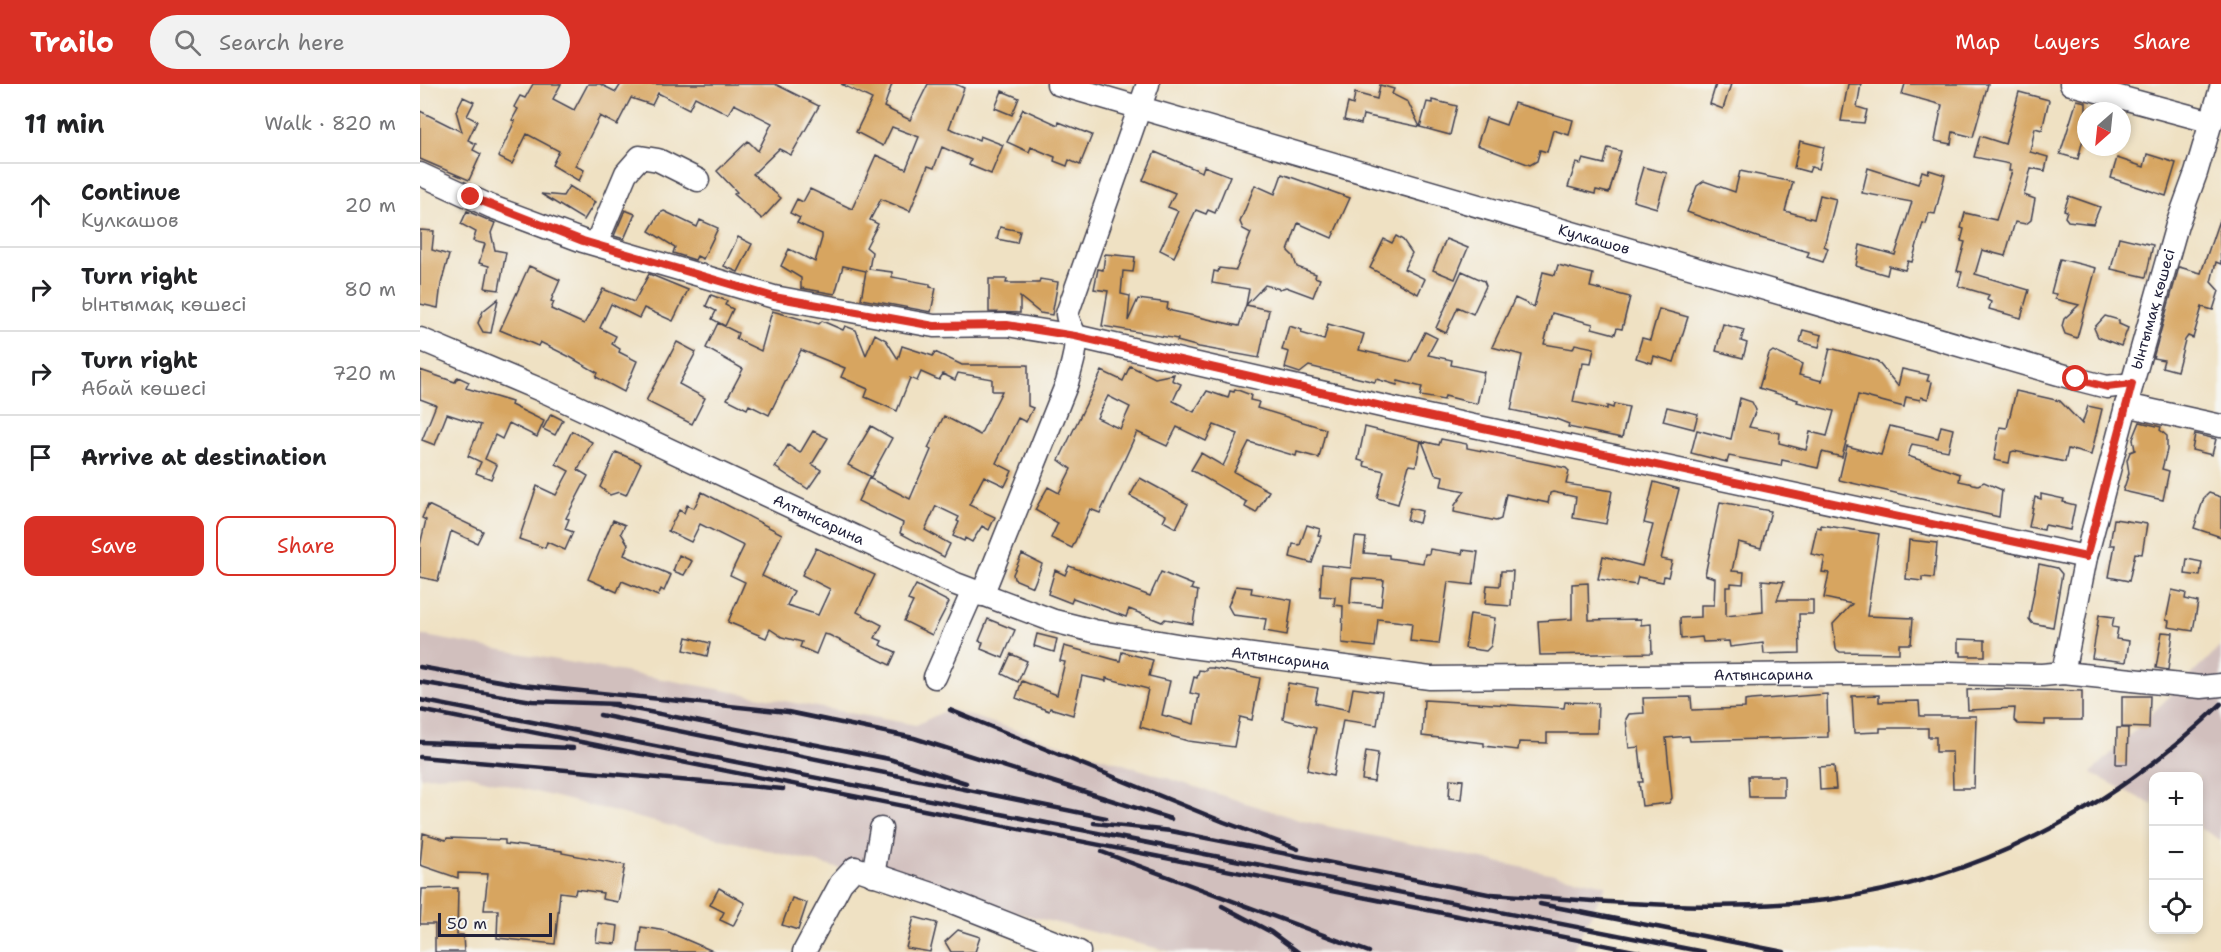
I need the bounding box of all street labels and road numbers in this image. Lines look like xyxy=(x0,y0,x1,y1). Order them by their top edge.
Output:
street label: Кулкашов xyxy=(1556,220,1632,259)
street label: Ынтымақ көшесі xyxy=(2127,247,2180,372)
street label: Алтынсарина xyxy=(770,490,869,550)
street label: Алтынсарина xyxy=(1230,642,1332,675)
street label: Алтынсарина xyxy=(1714,664,1814,685)

